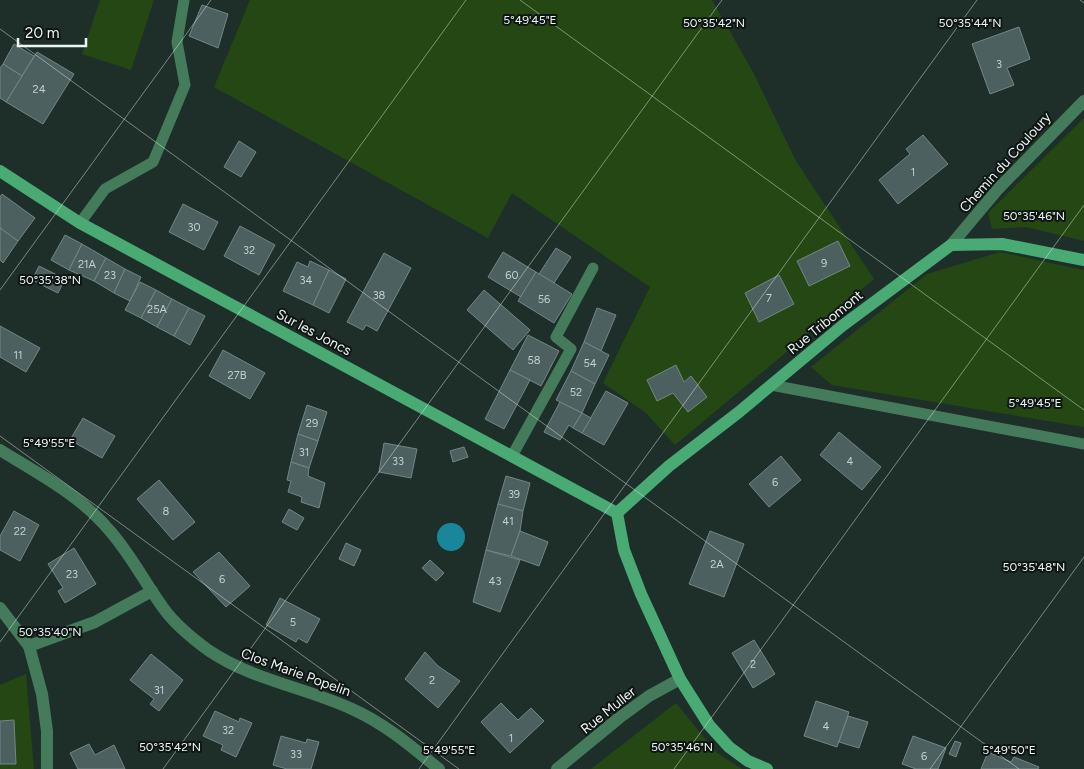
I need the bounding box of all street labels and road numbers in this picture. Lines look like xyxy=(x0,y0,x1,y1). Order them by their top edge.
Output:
street label: Chemin du Couloury xyxy=(956,108,1055,216)
street label: Rue Tribomont xyxy=(784,287,866,358)
street label: Sur les Joncs xyxy=(273,306,354,359)
street label: Clos Marie Popelin xyxy=(239,645,353,700)
street label: Rue Muller xyxy=(577,683,639,738)

